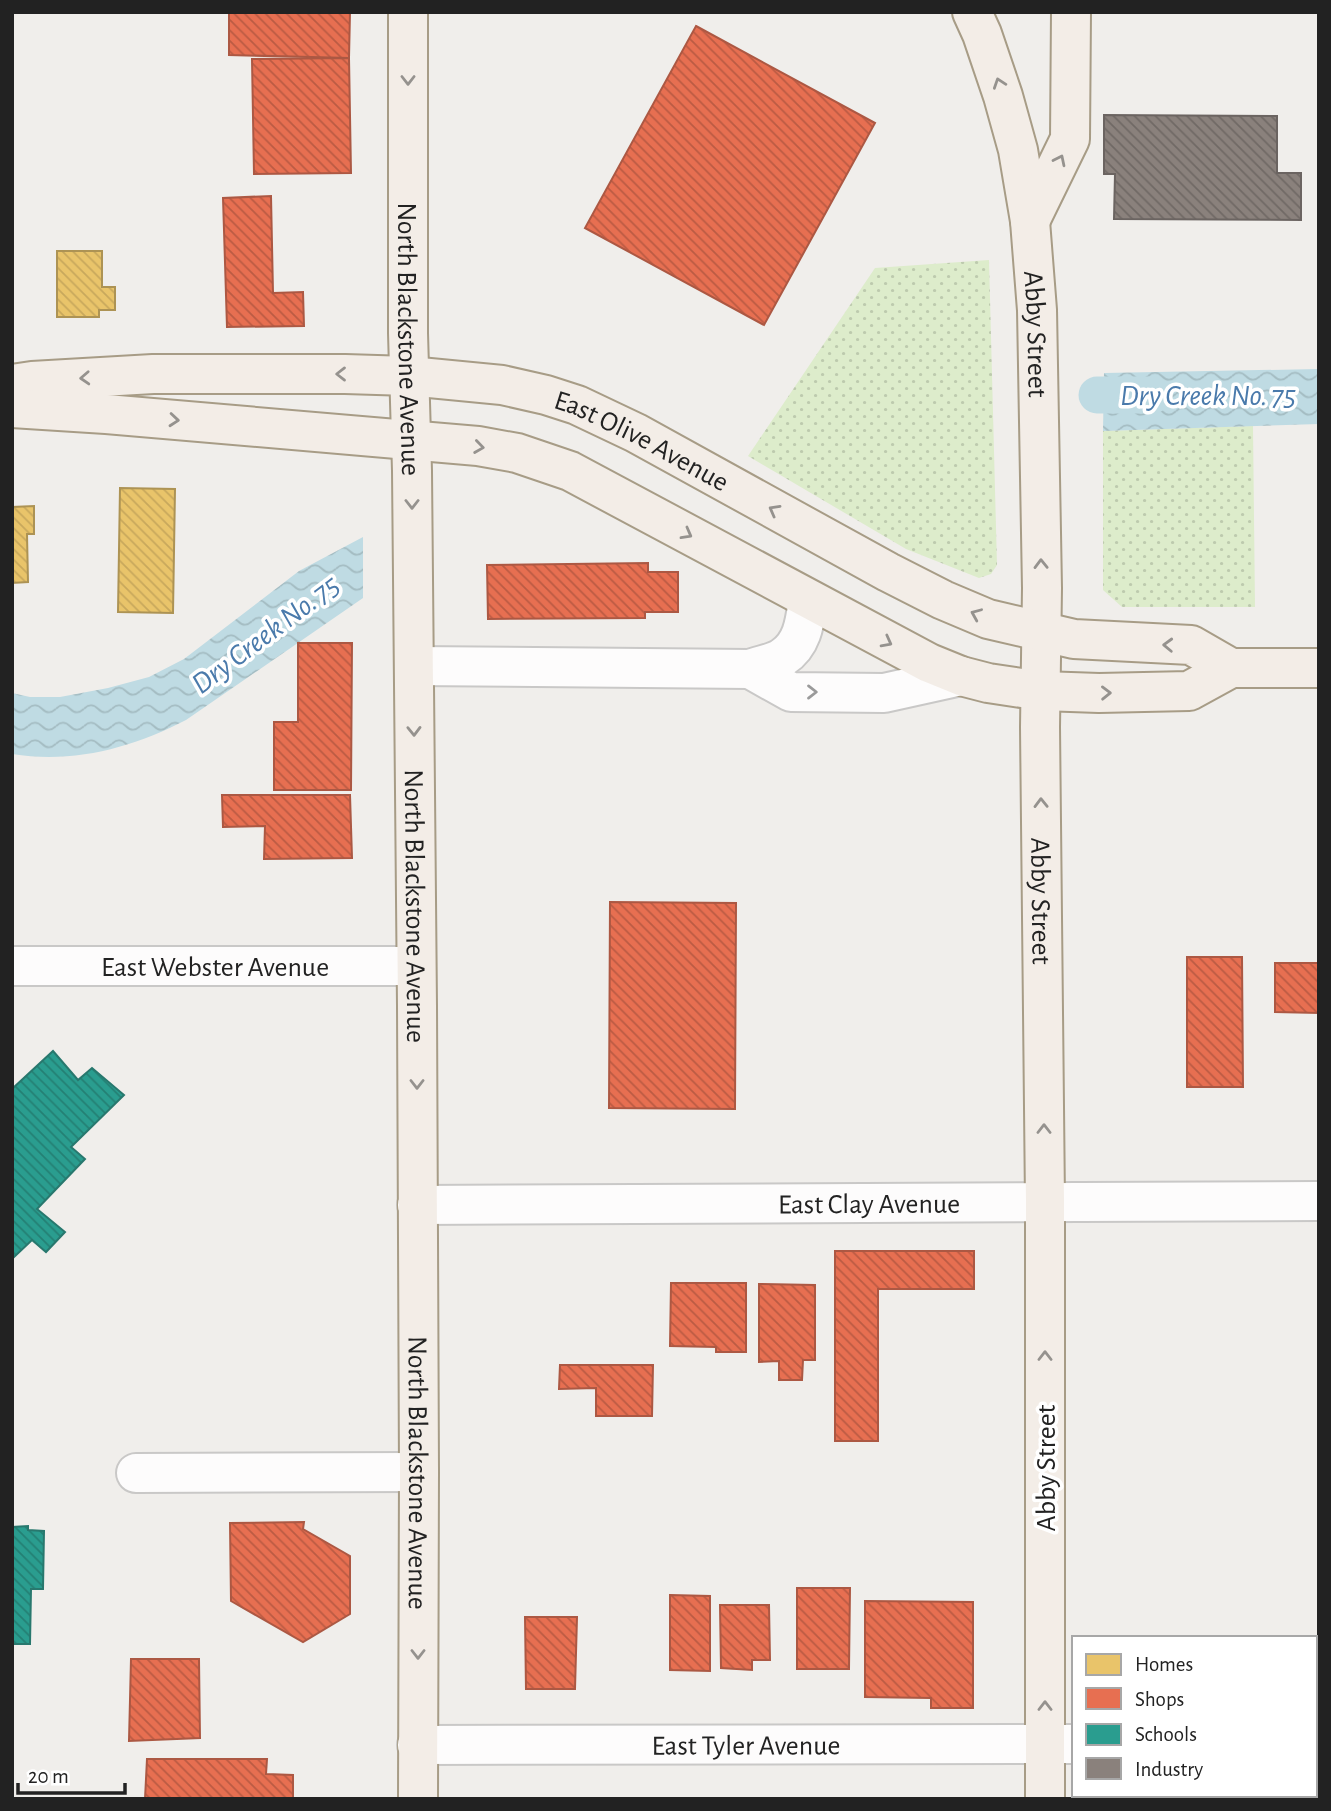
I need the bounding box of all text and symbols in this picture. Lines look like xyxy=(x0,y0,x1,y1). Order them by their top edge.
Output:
one-way arrow xyxy=(400,76,416,86)
one-way arrow xyxy=(993,78,1007,90)
one-way arrow xyxy=(1052,155,1066,167)
street label: North Blackstone Avenue xyxy=(392,202,424,476)
street label: Abby Street xyxy=(1018,270,1051,398)
one-way arrow xyxy=(335,366,345,382)
one-way arrow xyxy=(79,370,90,385)
water label: Dry Creek No. 75 xyxy=(1120,381,1297,411)
street label: East Olive Avenue xyxy=(551,387,733,497)
one-way arrow xyxy=(169,412,180,427)
one-way arrow xyxy=(473,439,485,454)
one-way arrow xyxy=(405,499,420,510)
one-way arrow xyxy=(769,505,781,518)
one-way arrow xyxy=(680,526,693,539)
one-way arrow xyxy=(1033,558,1049,569)
water label: Dry Creek No. 75 xyxy=(186,569,345,700)
one-way arrow xyxy=(971,609,983,623)
one-way arrow xyxy=(880,634,893,648)
one-way arrow xyxy=(1163,637,1174,652)
one-way arrow xyxy=(807,685,818,700)
one-way arrow xyxy=(1101,685,1112,701)
one-way arrow xyxy=(406,727,422,737)
street label: North Blackstone Avenue xyxy=(399,769,429,1043)
one-way arrow xyxy=(1033,797,1049,808)
street label: Abby Street xyxy=(1025,837,1055,965)
street label: East Webster Avenue xyxy=(101,954,329,982)
one-way arrow xyxy=(409,1079,425,1089)
one-way arrow xyxy=(1036,1123,1052,1133)
street label: East Clay Avenue xyxy=(778,1191,960,1219)
street label: North Blackstone Avenue xyxy=(402,1336,431,1610)
one-way arrow xyxy=(1037,1350,1053,1361)
street label: Abby Street xyxy=(1033,1404,1061,1532)
legend xyxy=(1072,1636,1317,1797)
one-way arrow xyxy=(410,1649,426,1660)
text: Homes xyxy=(1135,1654,1193,1675)
text: Shops xyxy=(1135,1689,1184,1710)
one-way arrow xyxy=(1037,1700,1053,1711)
text: Schools xyxy=(1135,1724,1197,1745)
street label: East Tyler Avenue xyxy=(652,1732,840,1761)
scale bar xyxy=(18,1752,124,1796)
text: Industry xyxy=(1135,1759,1203,1780)
text: 20 m xyxy=(28,1766,69,1787)

